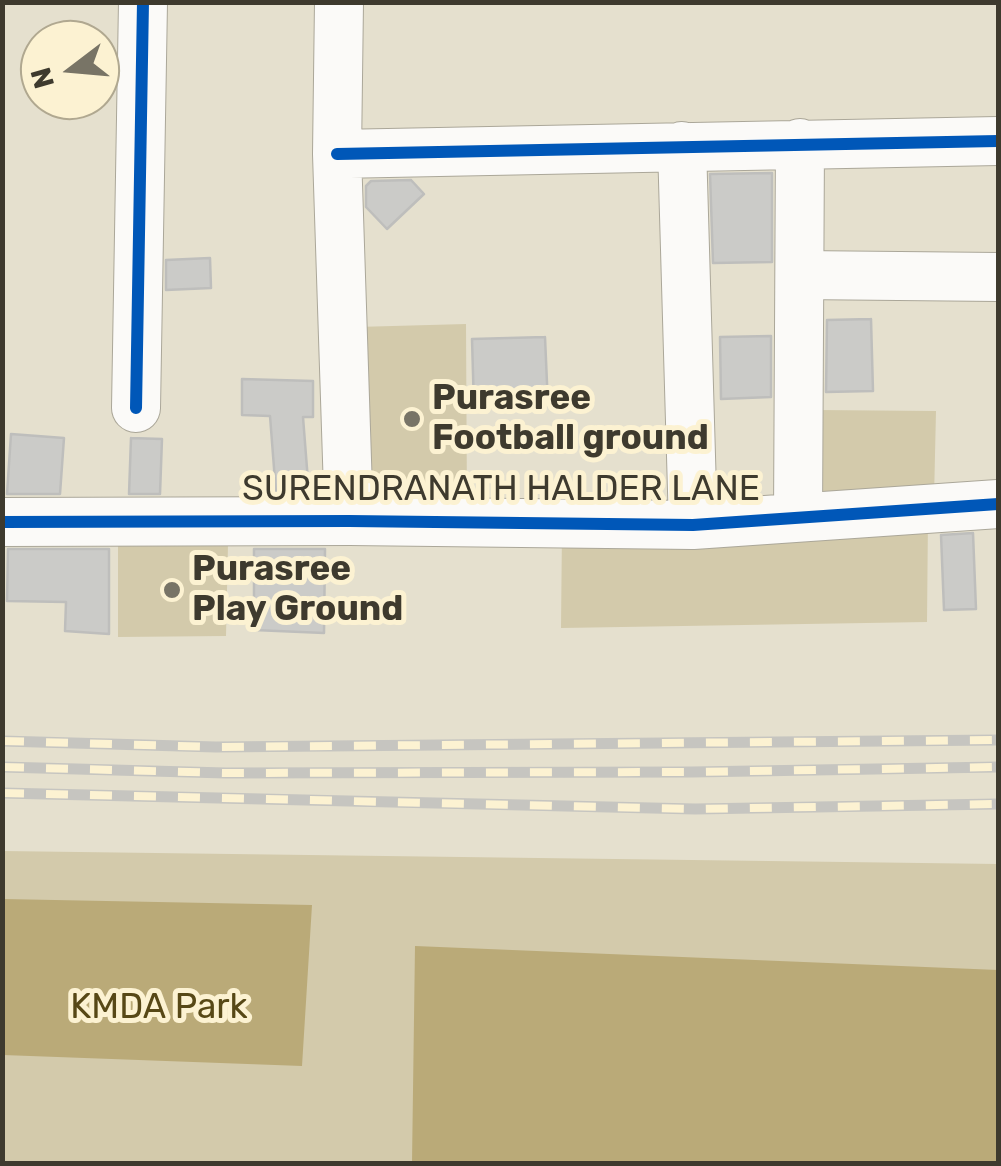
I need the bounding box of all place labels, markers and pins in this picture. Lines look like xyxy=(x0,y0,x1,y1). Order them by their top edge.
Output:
place label: Purasree Football ground xyxy=(432,378,709,460)
marker: Purasree Football ground xyxy=(401,408,423,430)
place label: Purasree Play Ground xyxy=(192,549,403,631)
marker: Purasree Play Ground xyxy=(161,579,183,601)

